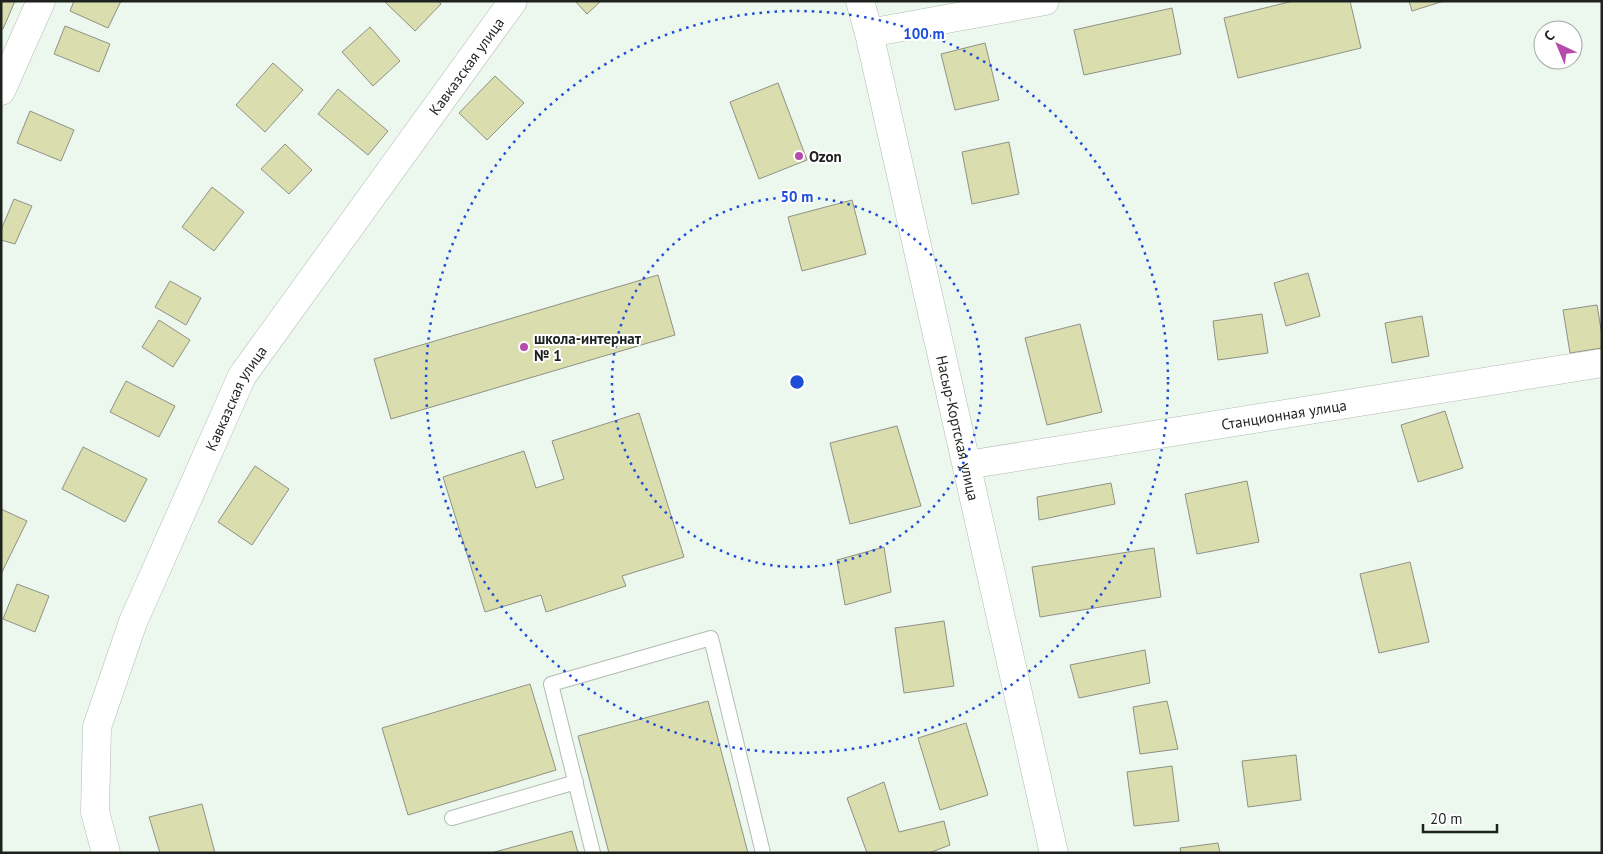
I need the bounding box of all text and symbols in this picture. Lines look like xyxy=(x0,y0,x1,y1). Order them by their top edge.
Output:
street label: Кавказская улица xyxy=(424,13,508,119)
north arrow xyxy=(1533,20,1583,70)
text: 100 m xyxy=(903,24,945,43)
text: С xyxy=(1540,26,1558,45)
place label: Ozon xyxy=(809,147,842,166)
marker: Ozon xyxy=(793,150,805,162)
text: 50 m xyxy=(781,187,813,206)
place label: школа-интернат № 1 xyxy=(534,329,642,365)
marker: школа-интернат № 1 xyxy=(518,341,530,353)
street label: Кавказская улица xyxy=(201,342,271,454)
street label: Насыр-Кортская улица xyxy=(932,353,984,502)
centre of rings xyxy=(788,373,806,391)
street label: Станционная улица xyxy=(1220,395,1348,434)
scale bar xyxy=(1423,802,1497,834)
text: 20 m xyxy=(1430,809,1463,828)

